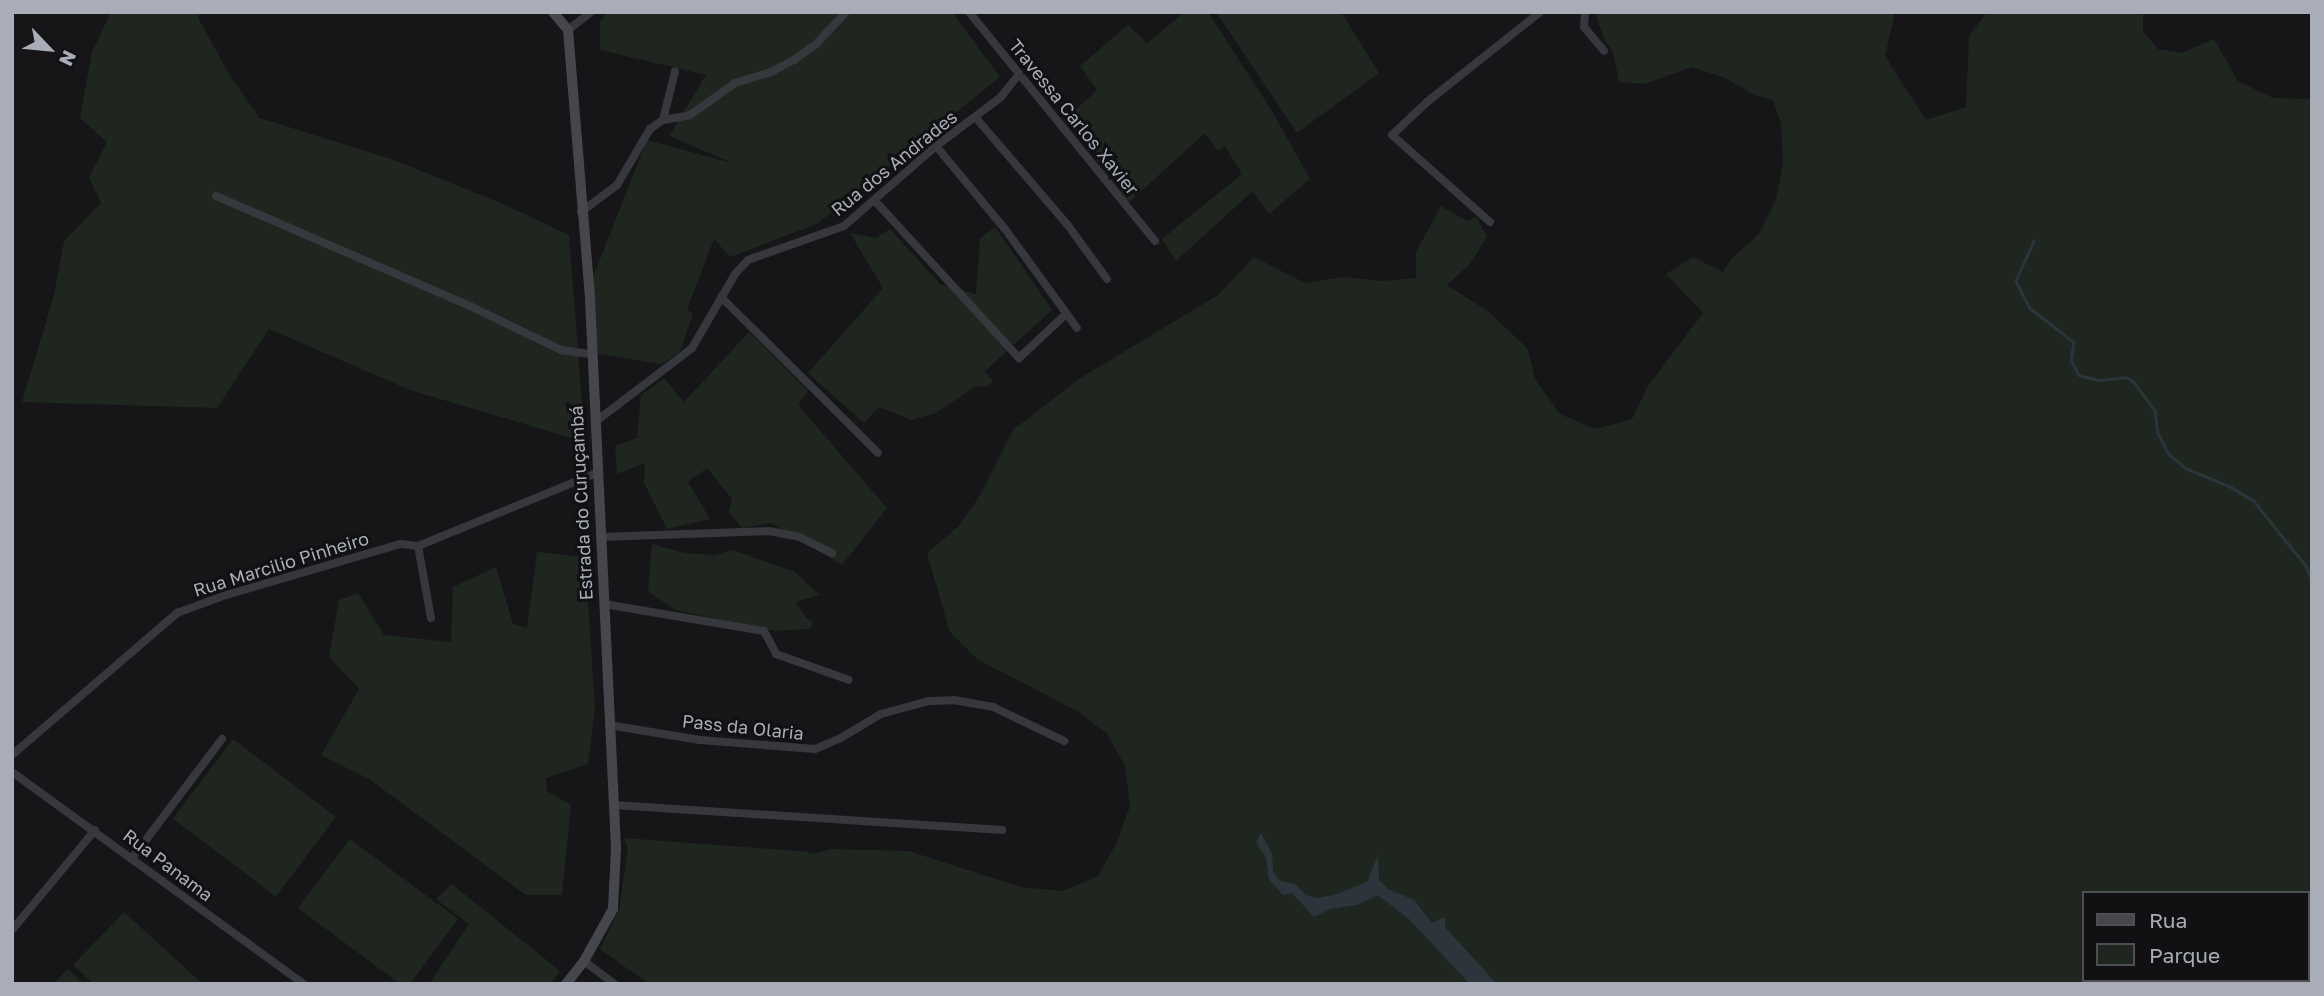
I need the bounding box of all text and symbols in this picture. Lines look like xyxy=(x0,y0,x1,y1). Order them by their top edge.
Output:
north arrow xyxy=(14,14,84,84)
street label: Travessa Carlos Xavier xyxy=(1005,35,1143,199)
text: N xyxy=(55,47,82,70)
street label: Rua dos Andrades xyxy=(827,106,961,220)
street label: Estrada do Curuçambá xyxy=(565,405,597,601)
street label: Rua Marcilio Pinheiro xyxy=(191,527,371,601)
street label: Pass da Olaria xyxy=(681,710,805,744)
street label: Rua Panama xyxy=(119,824,217,906)
legend xyxy=(2082,891,2310,982)
text: Rua xyxy=(2149,907,2187,933)
text: Parque xyxy=(2149,942,2220,968)

